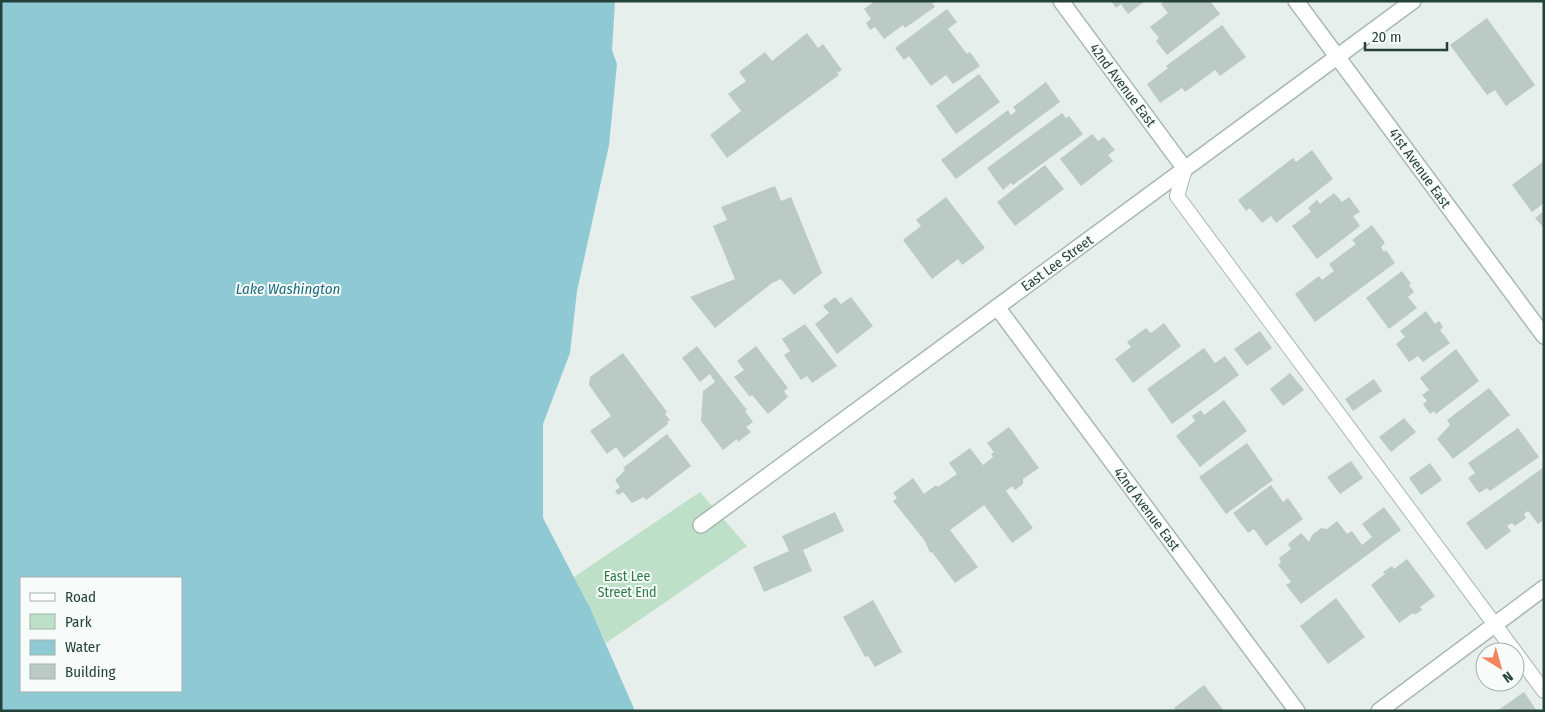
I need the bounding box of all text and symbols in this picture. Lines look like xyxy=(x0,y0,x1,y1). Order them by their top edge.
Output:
scale bar xyxy=(1365,20,1448,52)
text: 20 m xyxy=(1372,28,1402,46)
street label: 42nd Avenue East xyxy=(1086,40,1160,131)
street label: 41st Avenue East xyxy=(1385,125,1454,212)
street label: East Lee Street xyxy=(1018,231,1097,295)
water label: Lake Washington xyxy=(236,280,340,298)
street label: 42nd Avenue East xyxy=(1110,464,1184,555)
park label: East Lee Street End xyxy=(597,568,657,601)
legend xyxy=(20,577,182,692)
text: Road xyxy=(65,588,96,606)
text: Park xyxy=(65,613,92,631)
text: Water xyxy=(65,638,101,656)
north arrow xyxy=(1475,642,1525,692)
text: Building xyxy=(65,663,116,681)
text: N xyxy=(1499,668,1516,686)

